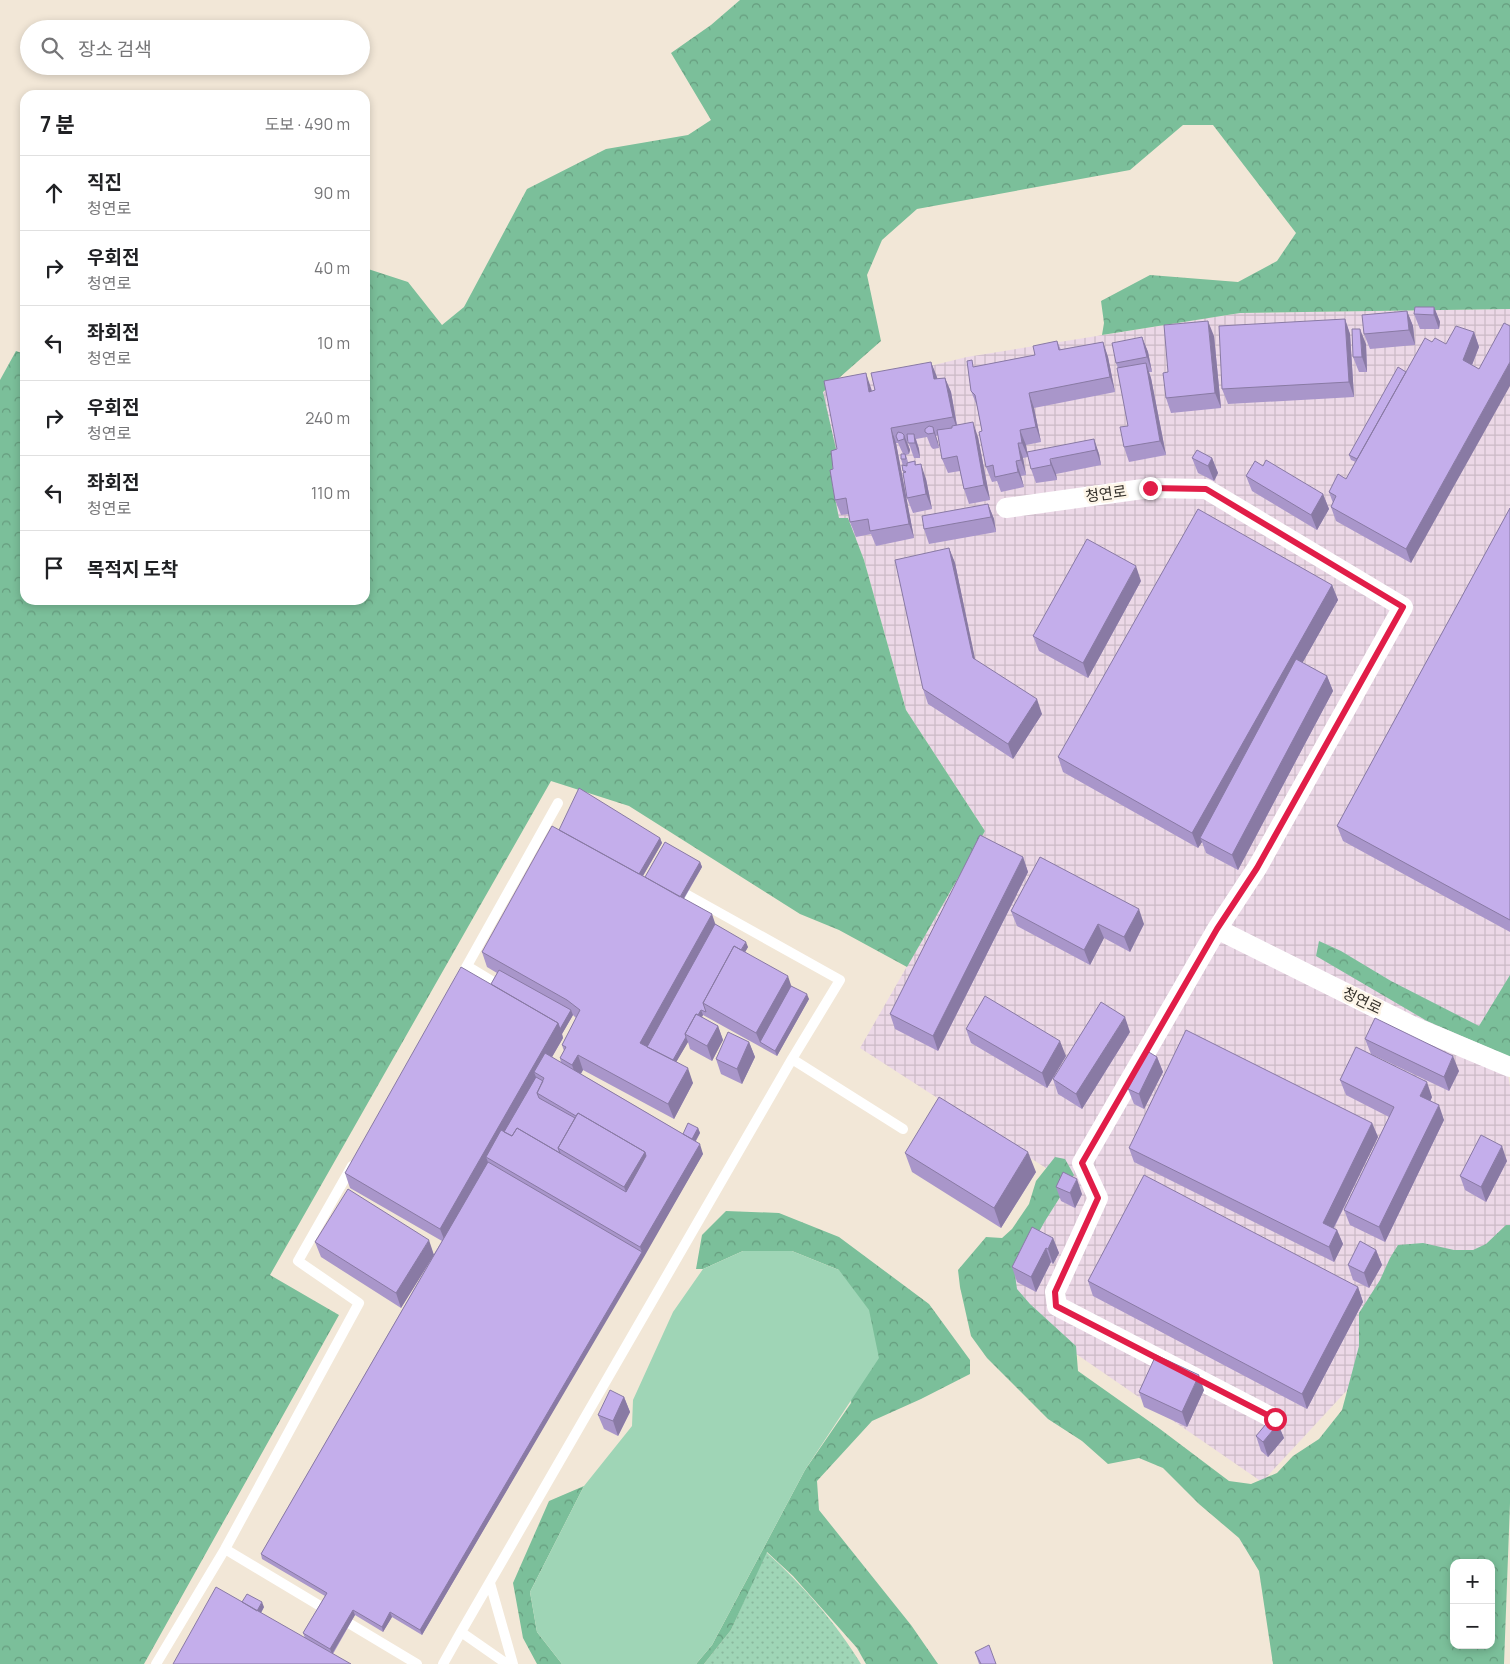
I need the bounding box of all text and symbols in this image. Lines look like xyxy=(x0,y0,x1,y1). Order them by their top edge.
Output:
search box xyxy=(20,20,370,75)
icon: search xyxy=(38,34,66,62)
text: 장소 검색 xyxy=(78,36,152,62)
text: 7 분 xyxy=(40,110,75,138)
text: 도보 · 490 m xyxy=(265,113,350,135)
text: 직진 xyxy=(87,169,122,195)
icon: ahead xyxy=(40,179,68,207)
text: 90 m xyxy=(314,182,350,204)
text: 청연로 xyxy=(87,197,131,219)
text: 우회전 xyxy=(87,244,139,270)
icon: right xyxy=(40,254,68,282)
text: 40 m xyxy=(314,257,350,279)
text: 청연로 xyxy=(87,272,131,294)
text: 좌회전 xyxy=(87,319,139,345)
icon: left xyxy=(40,329,68,357)
text: 10 m xyxy=(317,332,350,354)
text: 청연로 xyxy=(87,347,131,369)
text: 우회전 xyxy=(87,394,139,420)
icon: right xyxy=(40,404,68,432)
text: 240 m xyxy=(305,407,350,429)
text: 청연로 xyxy=(87,422,131,444)
text: 좌회전 xyxy=(87,469,139,495)
route end xyxy=(1139,477,1162,500)
icon: left xyxy=(40,479,68,507)
street label: 청연로 xyxy=(1084,480,1128,507)
text: 110 m xyxy=(311,482,350,504)
text: 청연로 xyxy=(87,497,131,519)
icon: arrive xyxy=(40,554,68,582)
text: 목적지 도착 xyxy=(87,556,178,582)
street label: 청연로 xyxy=(1339,982,1385,1019)
route start xyxy=(1264,1408,1287,1431)
map controls xyxy=(1450,1559,1495,1649)
button: + xyxy=(1450,1559,1495,1604)
button: − xyxy=(1450,1604,1495,1649)

